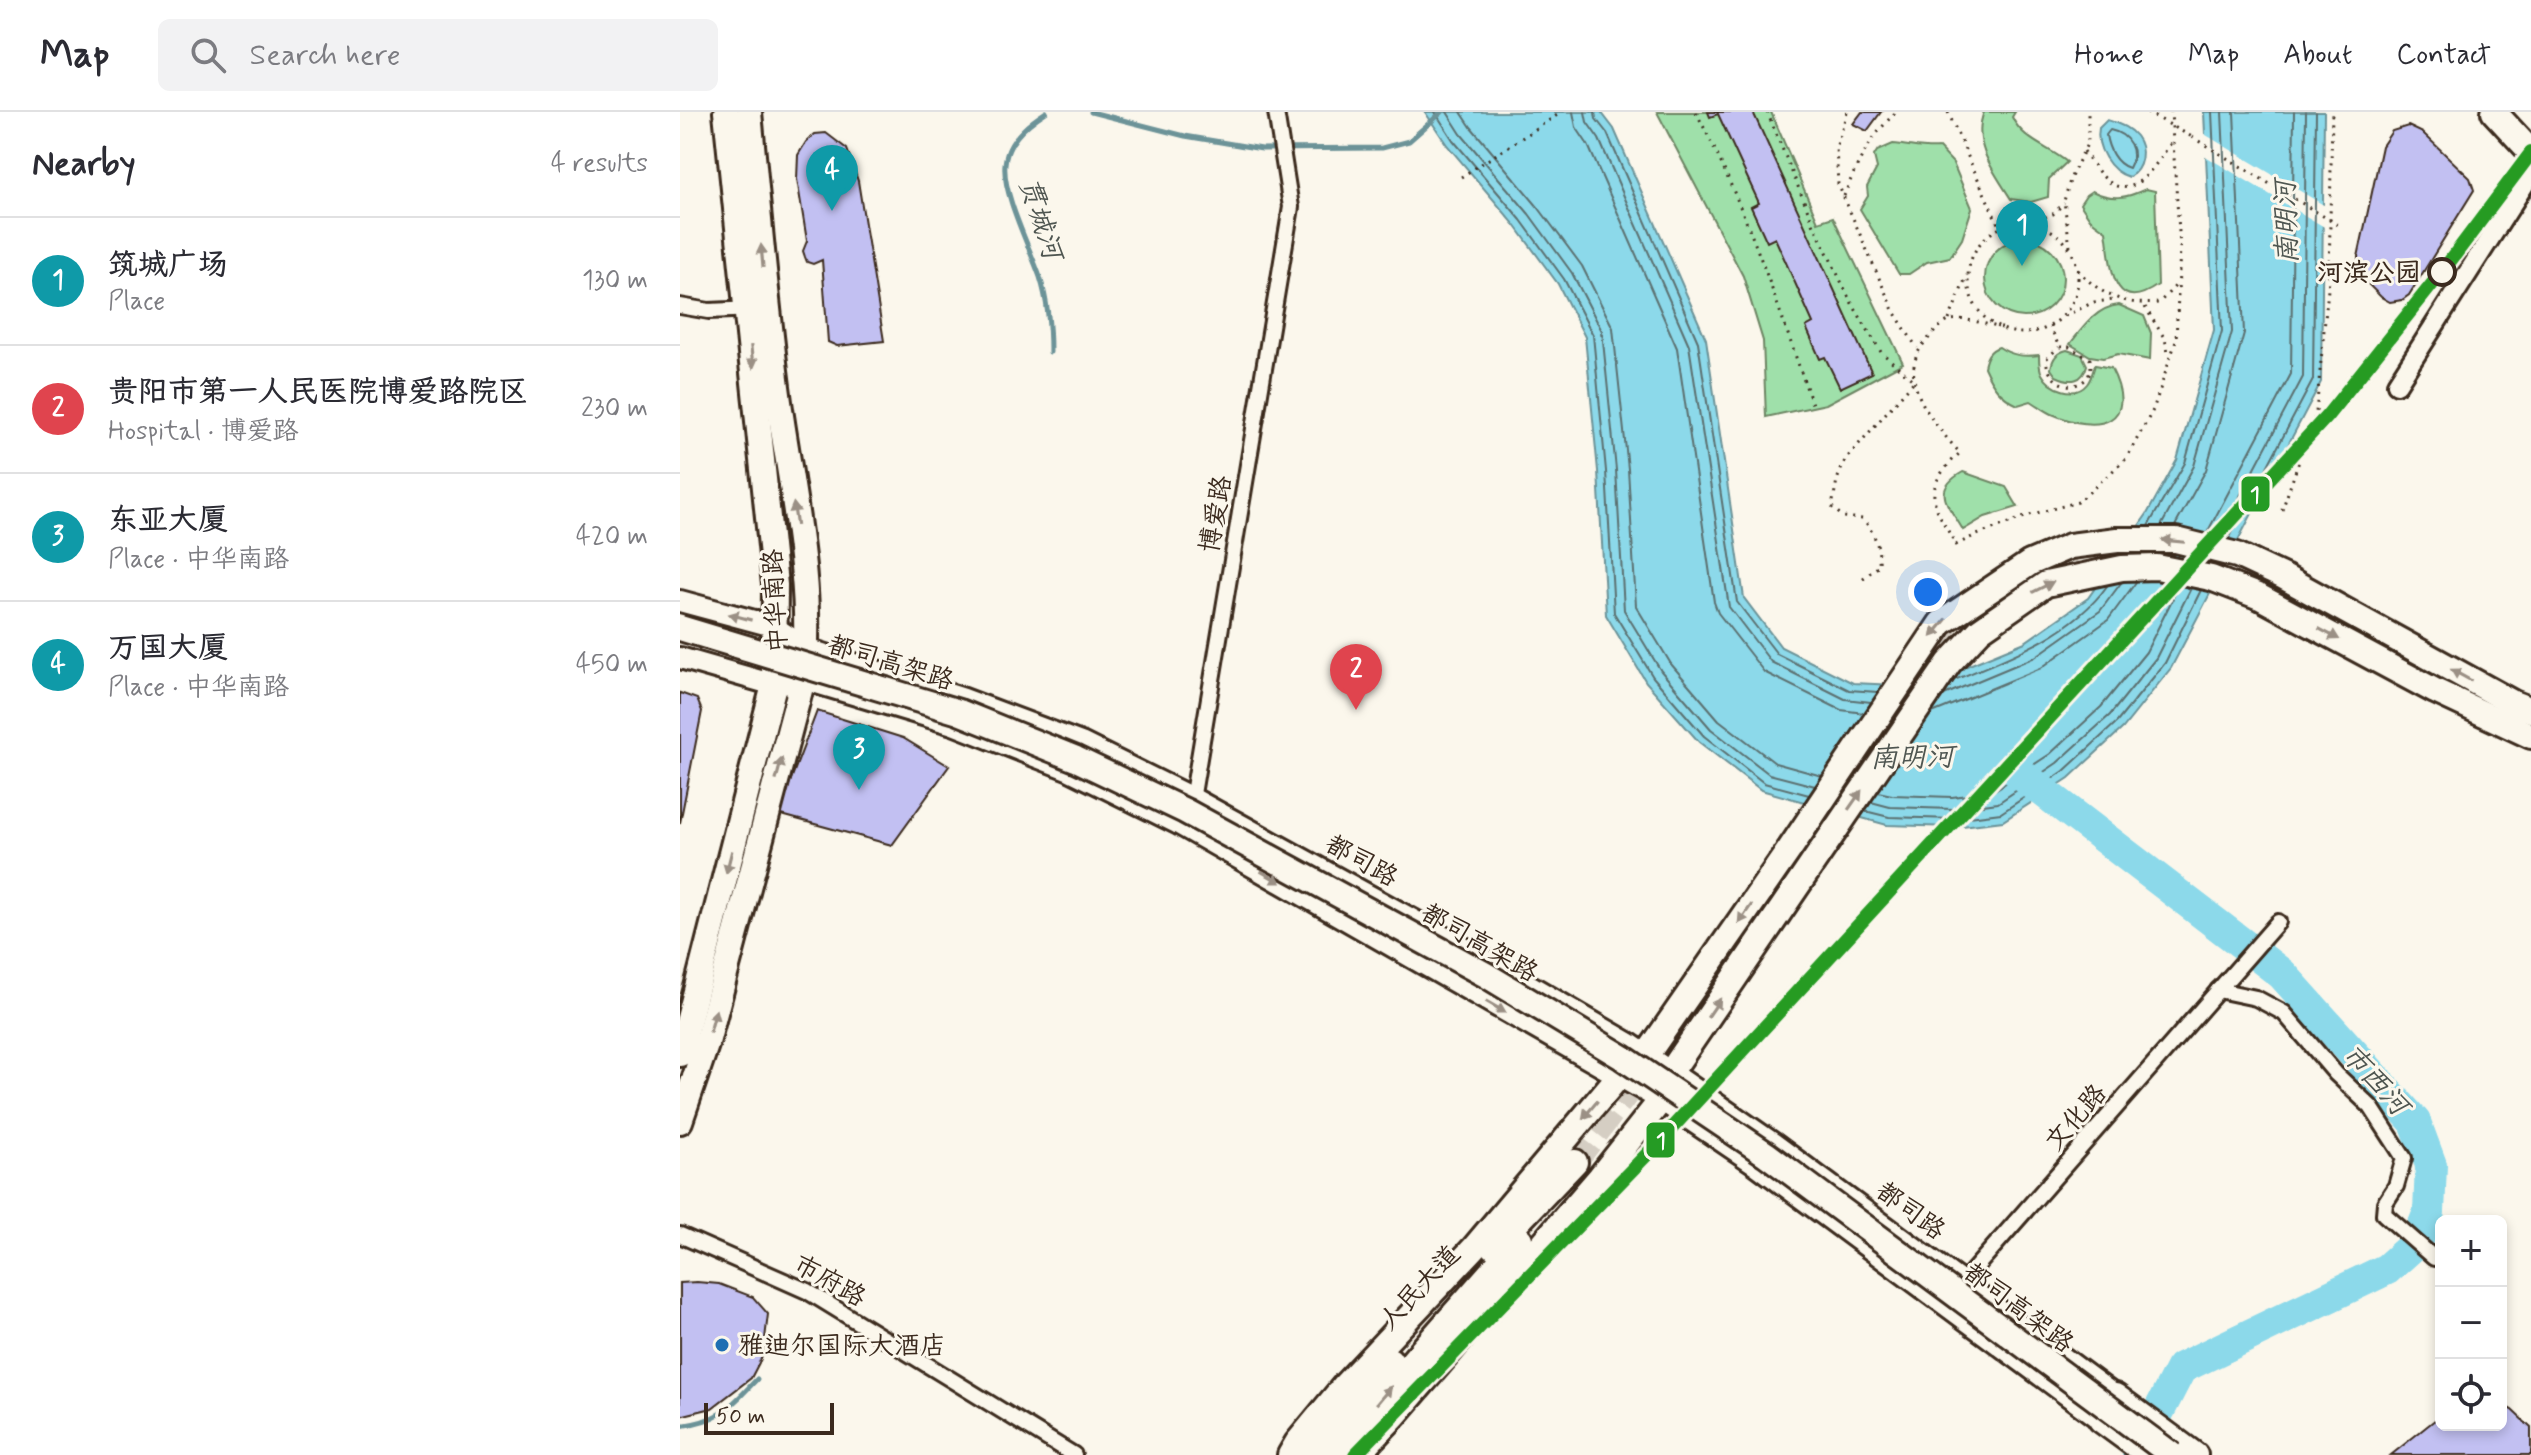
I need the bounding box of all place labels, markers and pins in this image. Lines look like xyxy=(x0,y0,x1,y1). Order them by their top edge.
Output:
pin: 4 xyxy=(806,145,858,211)
pin: 1 xyxy=(1996,200,2048,266)
place label: 河滨公园 xyxy=(2317,257,2421,291)
marker: 河滨公园 xyxy=(2428,258,2456,286)
pin: 2 xyxy=(1330,644,1382,710)
pin: 3 xyxy=(833,724,885,790)
place label: 雅迪尔国际大酒店 xyxy=(738,1330,946,1364)
marker: 雅迪尔国际大酒店 xyxy=(713,1336,731,1354)

